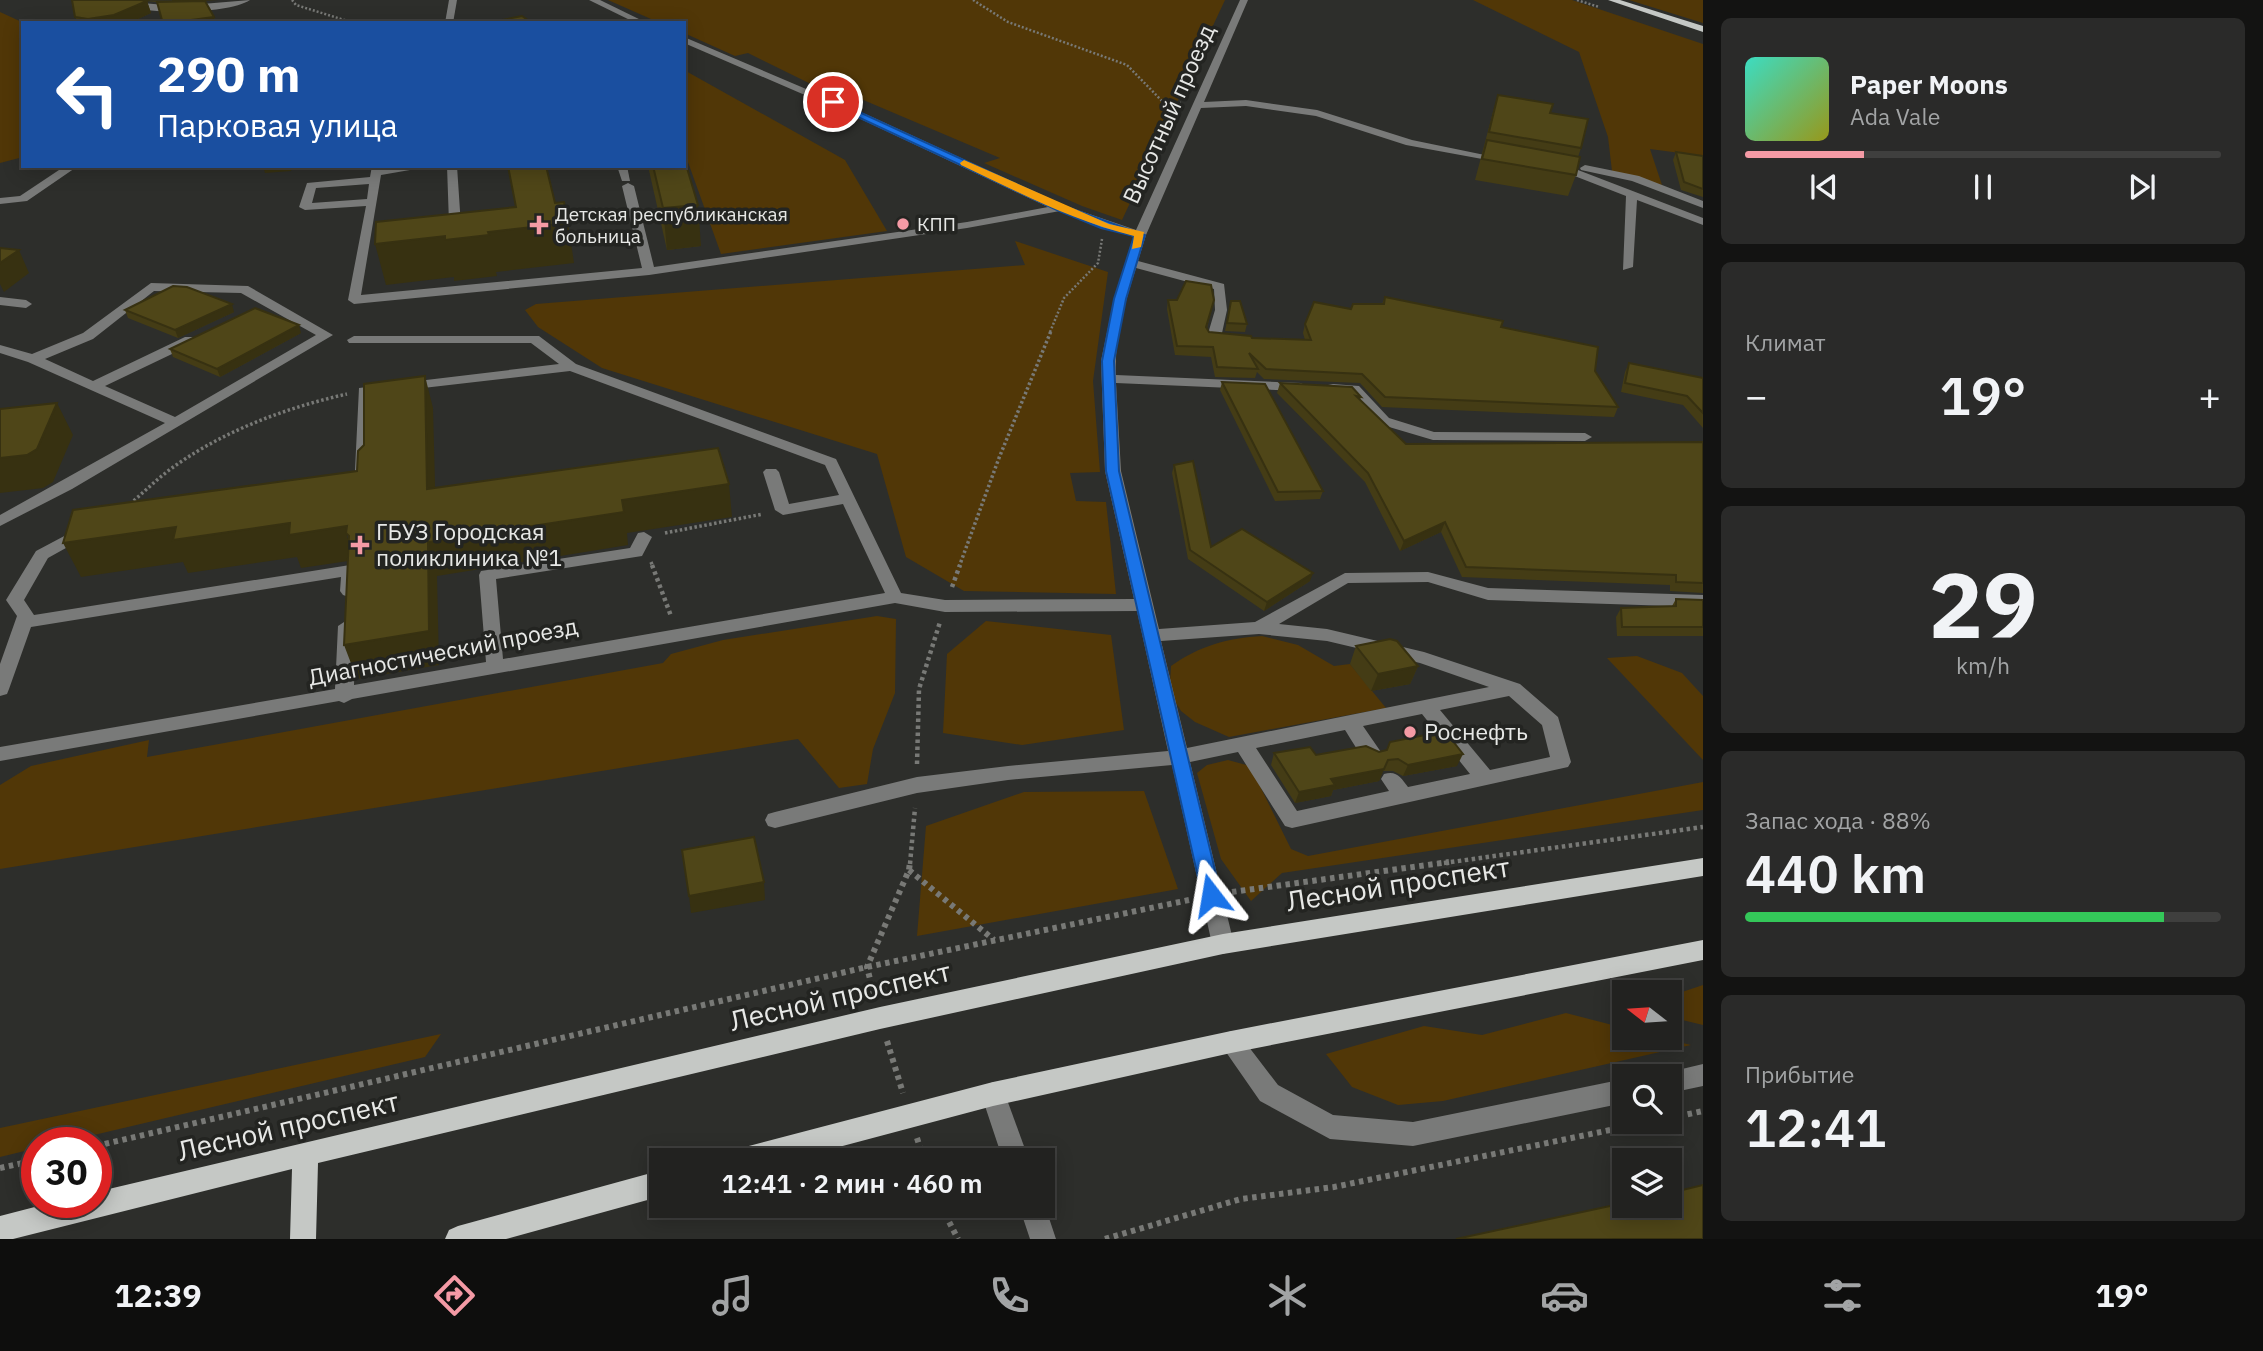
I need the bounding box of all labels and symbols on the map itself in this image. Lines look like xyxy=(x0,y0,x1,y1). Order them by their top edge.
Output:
street label: Высотный проезд xyxy=(1115,19,1221,208)
pin xyxy=(803,72,863,132)
place label: Детская республиканская больница xyxy=(555,202,788,248)
place label: КПП xyxy=(917,212,956,236)
marker: Детская республиканская больница xyxy=(529,215,549,235)
marker: КПП xyxy=(895,216,911,232)
place label: ГБУЗ Городская поликлиника №1 xyxy=(376,516,562,572)
marker: ГБУЗ Городская поликлиника №1 xyxy=(350,535,370,555)
street label: Диагностический проезд xyxy=(305,610,580,692)
place label: Роснефть xyxy=(1424,716,1528,746)
marker: Роснефть xyxy=(1402,724,1418,740)
street label: Лесной проспект xyxy=(1283,848,1512,919)
position arrow xyxy=(1174,858,1248,932)
street label: Лесной проспект xyxy=(726,952,954,1039)
north arrow xyxy=(1612,980,1682,1050)
street label: Лесной проспект xyxy=(174,1082,402,1169)
speed limit sign: 30 xyxy=(21,1127,112,1218)

